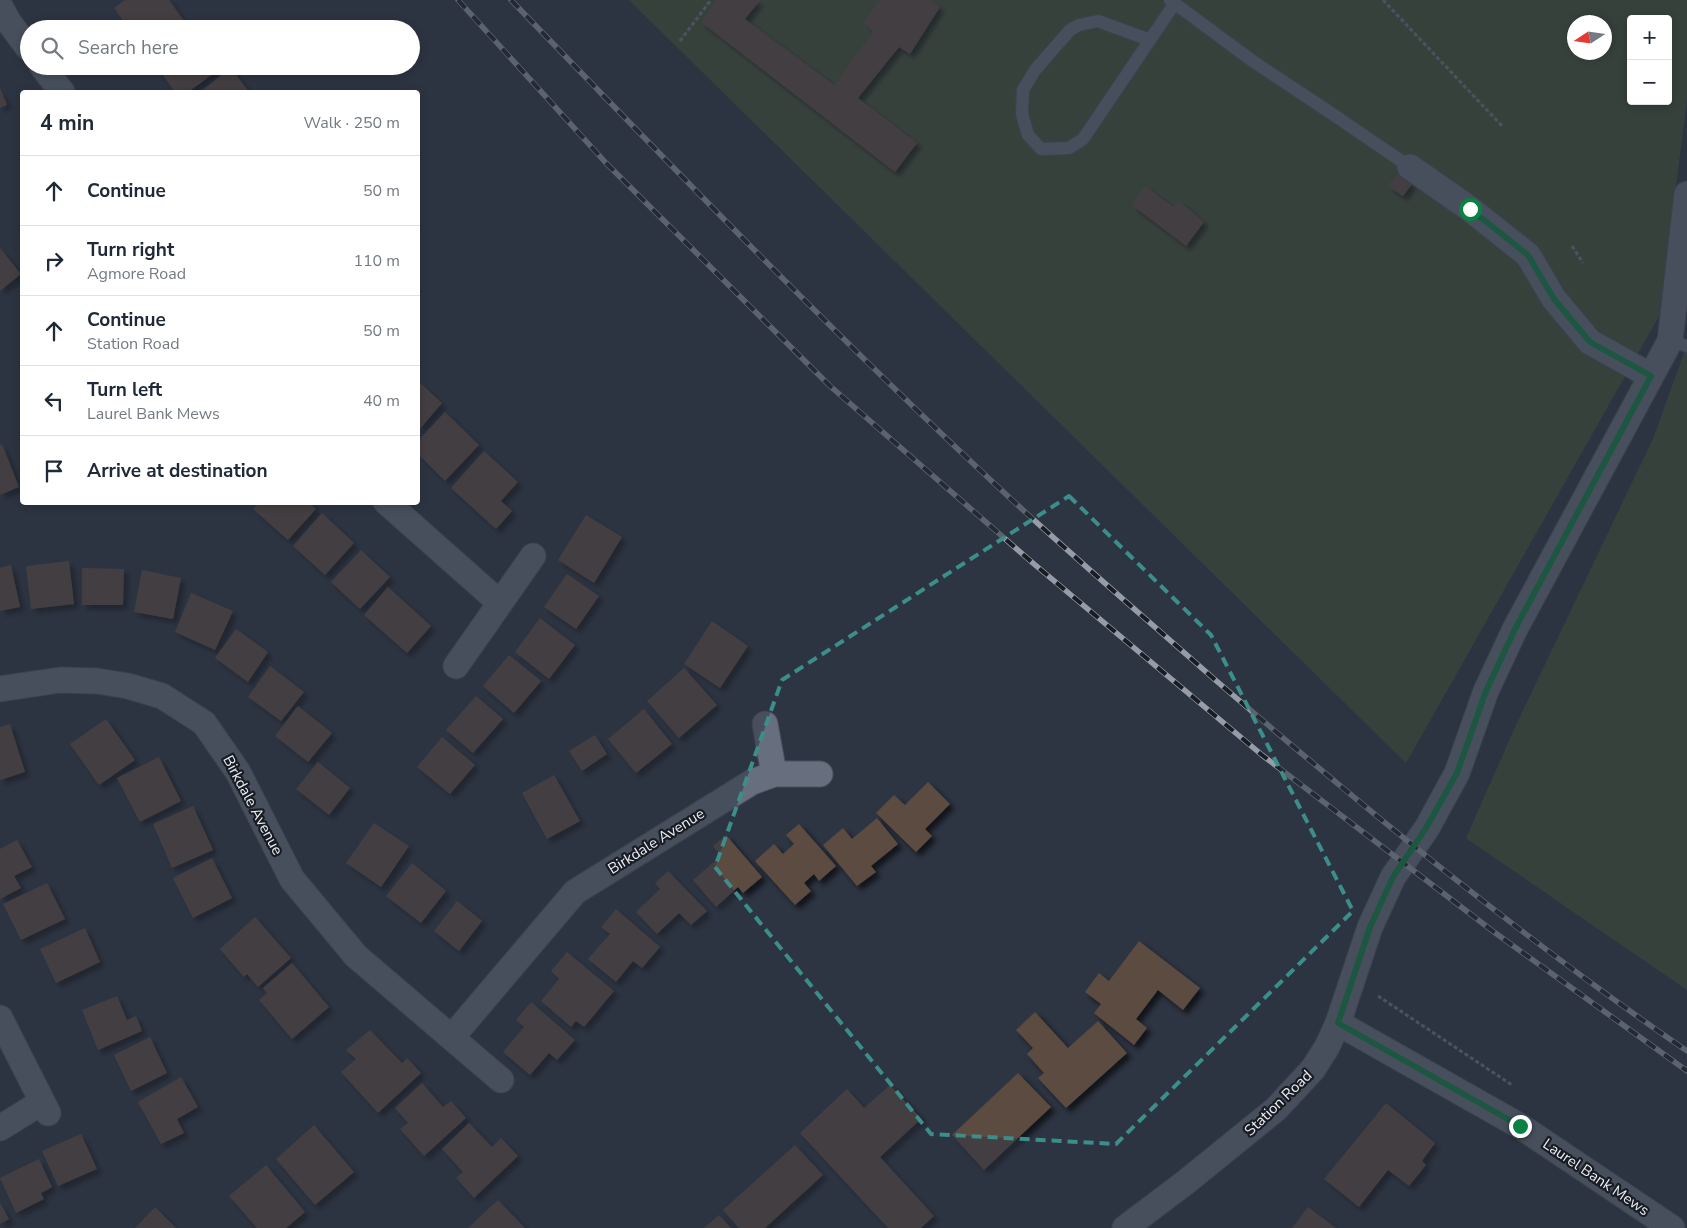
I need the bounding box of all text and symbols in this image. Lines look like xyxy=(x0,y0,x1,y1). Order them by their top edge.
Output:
north arrow xyxy=(1567,15,1612,60)
map controls xyxy=(1627,15,1672,105)
button: + xyxy=(1627,15,1672,60)
search box xyxy=(20,20,420,75)
icon: search xyxy=(38,34,66,62)
text: Search here xyxy=(78,35,179,61)
button: − xyxy=(1627,60,1672,105)
text: 4 min xyxy=(40,109,94,137)
text: Walk · 250 m xyxy=(304,112,400,134)
icon: ahead xyxy=(40,177,68,205)
text: Continue xyxy=(87,178,166,204)
text: 50 m xyxy=(363,180,400,202)
route start xyxy=(1459,198,1482,221)
text: Turn right xyxy=(87,237,174,263)
icon: right xyxy=(40,247,68,275)
text: 110 m xyxy=(353,250,400,272)
text: Agmore Road xyxy=(87,263,186,285)
text: Continue xyxy=(87,307,166,333)
icon: ahead xyxy=(40,317,68,345)
text: 50 m xyxy=(363,320,400,342)
text: Station Road xyxy=(87,333,180,355)
text: Turn left xyxy=(87,377,162,403)
icon: left xyxy=(40,387,68,415)
text: 40 m xyxy=(363,390,400,412)
text: Laurel Bank Mews xyxy=(87,403,220,425)
icon: arrive xyxy=(40,457,68,485)
text: Arrive at destination xyxy=(87,458,268,484)
street label: Birkdale Avenue xyxy=(218,752,288,858)
street label: Birkdale Avenue xyxy=(604,803,708,879)
street label: Station Road xyxy=(1240,1066,1316,1140)
route end xyxy=(1509,1115,1532,1138)
street label: Laurel Bank Mews xyxy=(1539,1134,1653,1220)

